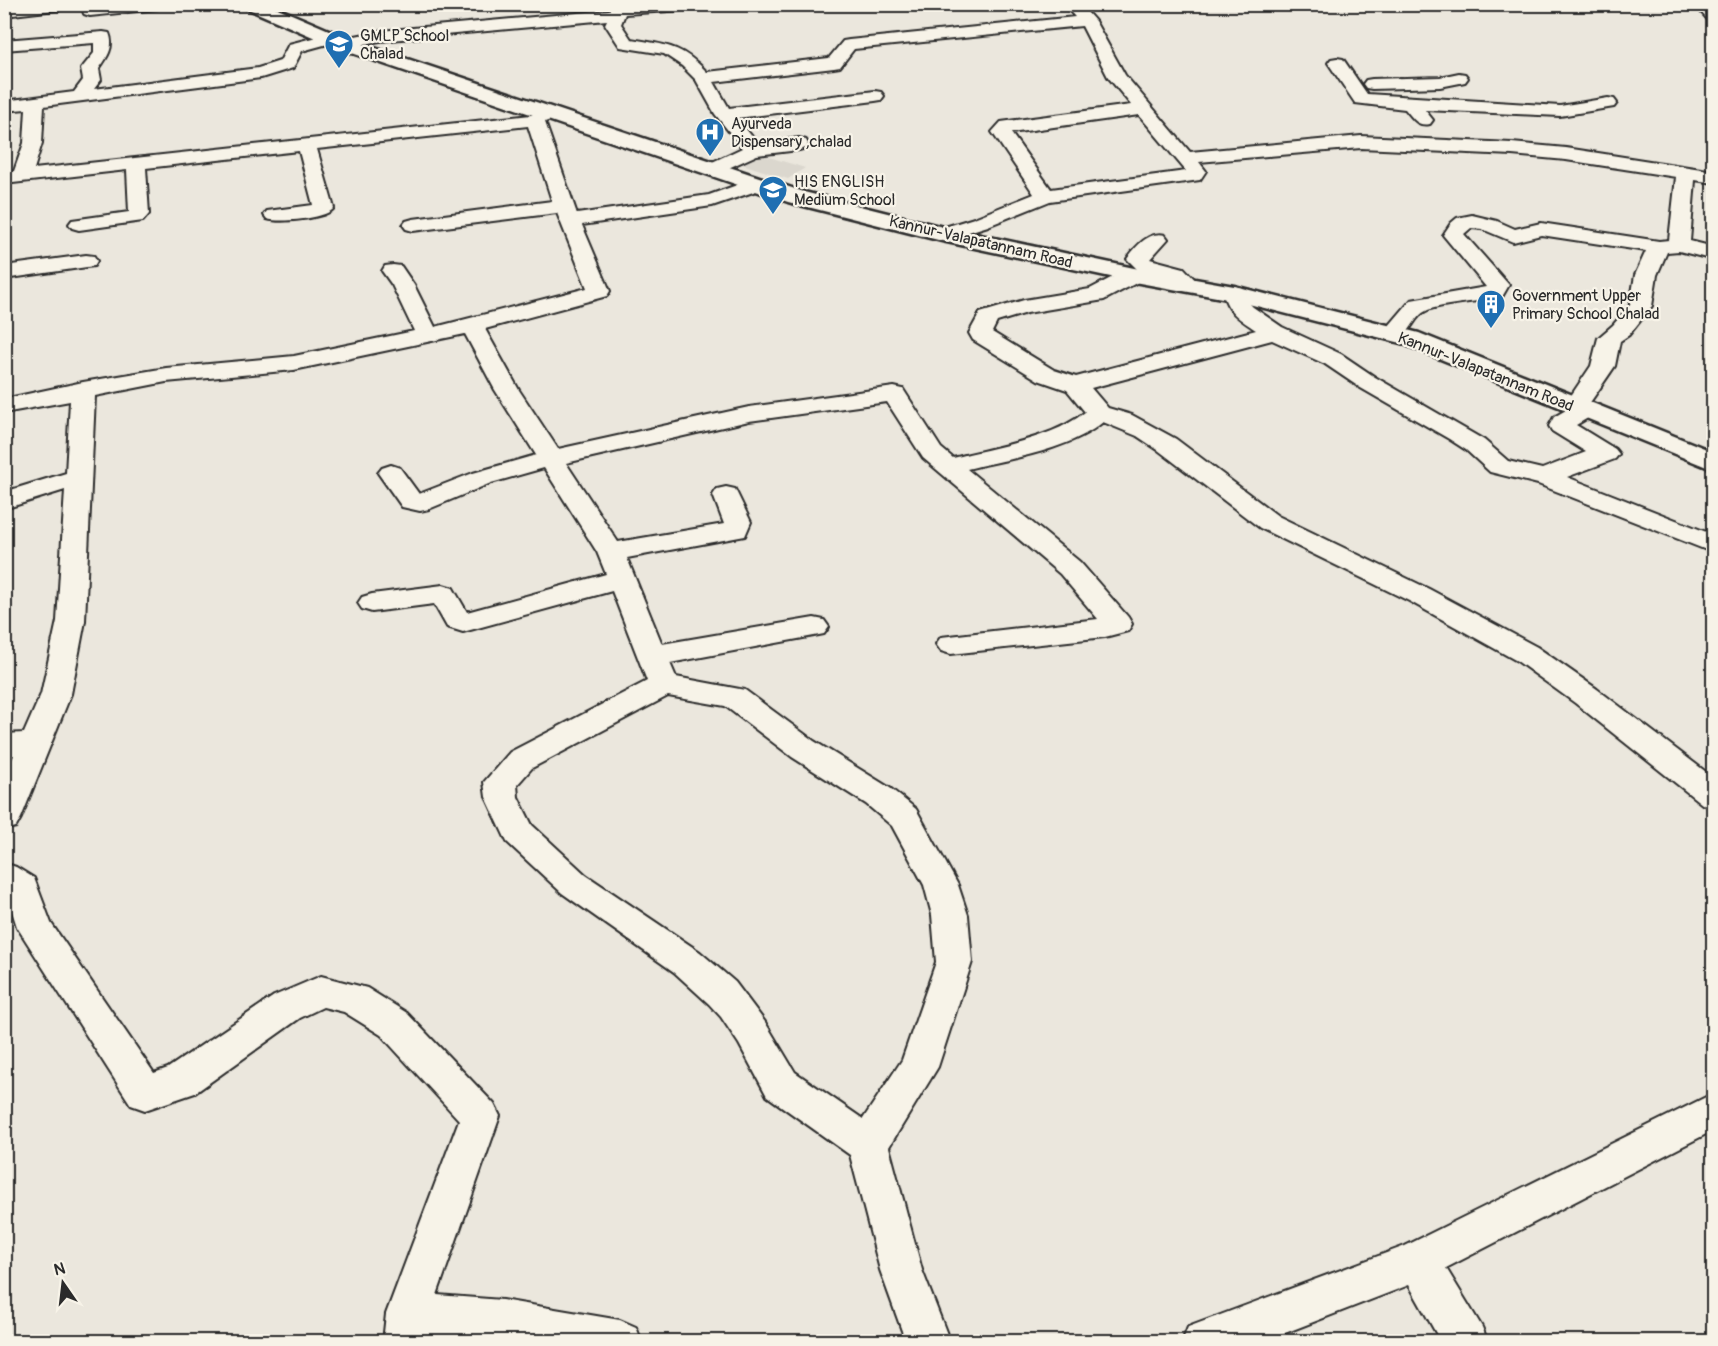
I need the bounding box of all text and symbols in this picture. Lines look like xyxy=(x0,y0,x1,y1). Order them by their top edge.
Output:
place label: GMLP School Chalad xyxy=(360,26,449,64)
school or university icon: GMLP School Chalad xyxy=(323,28,355,70)
place label: Ayurveda Dispensary ,chalad xyxy=(731,114,852,152)
hospital icon: Ayurveda Dispensary ,chalad xyxy=(694,116,726,158)
place label: HIS ENGLISH Medium School xyxy=(794,172,895,210)
school or university icon: HIS ENGLISH Medium School xyxy=(757,174,789,216)
street label: Kannur-Valapatannam Road xyxy=(887,211,1075,273)
place label: Government Upper Primary School Chalad xyxy=(1512,286,1660,324)
building icon: Government Upper Primary School Chalad xyxy=(1475,288,1507,330)
street label: Kannur-Valapatannam Road xyxy=(1395,327,1576,416)
north arrow xyxy=(33,1253,93,1313)
text: N xyxy=(52,1258,67,1280)

